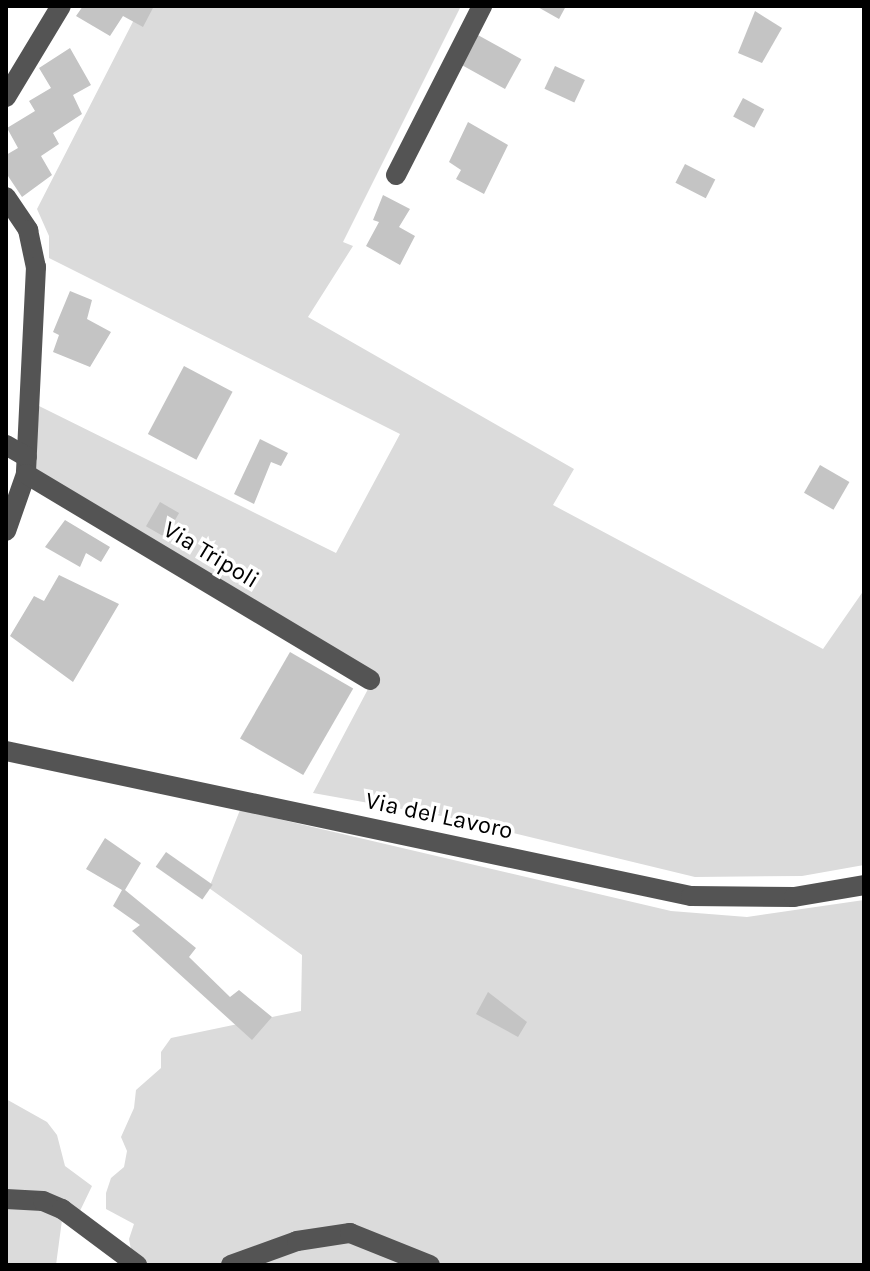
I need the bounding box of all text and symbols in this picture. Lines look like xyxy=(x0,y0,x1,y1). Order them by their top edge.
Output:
street label: Via Tripoli xyxy=(158,515,264,595)
street label: Via del Lavoro xyxy=(363,786,515,846)

